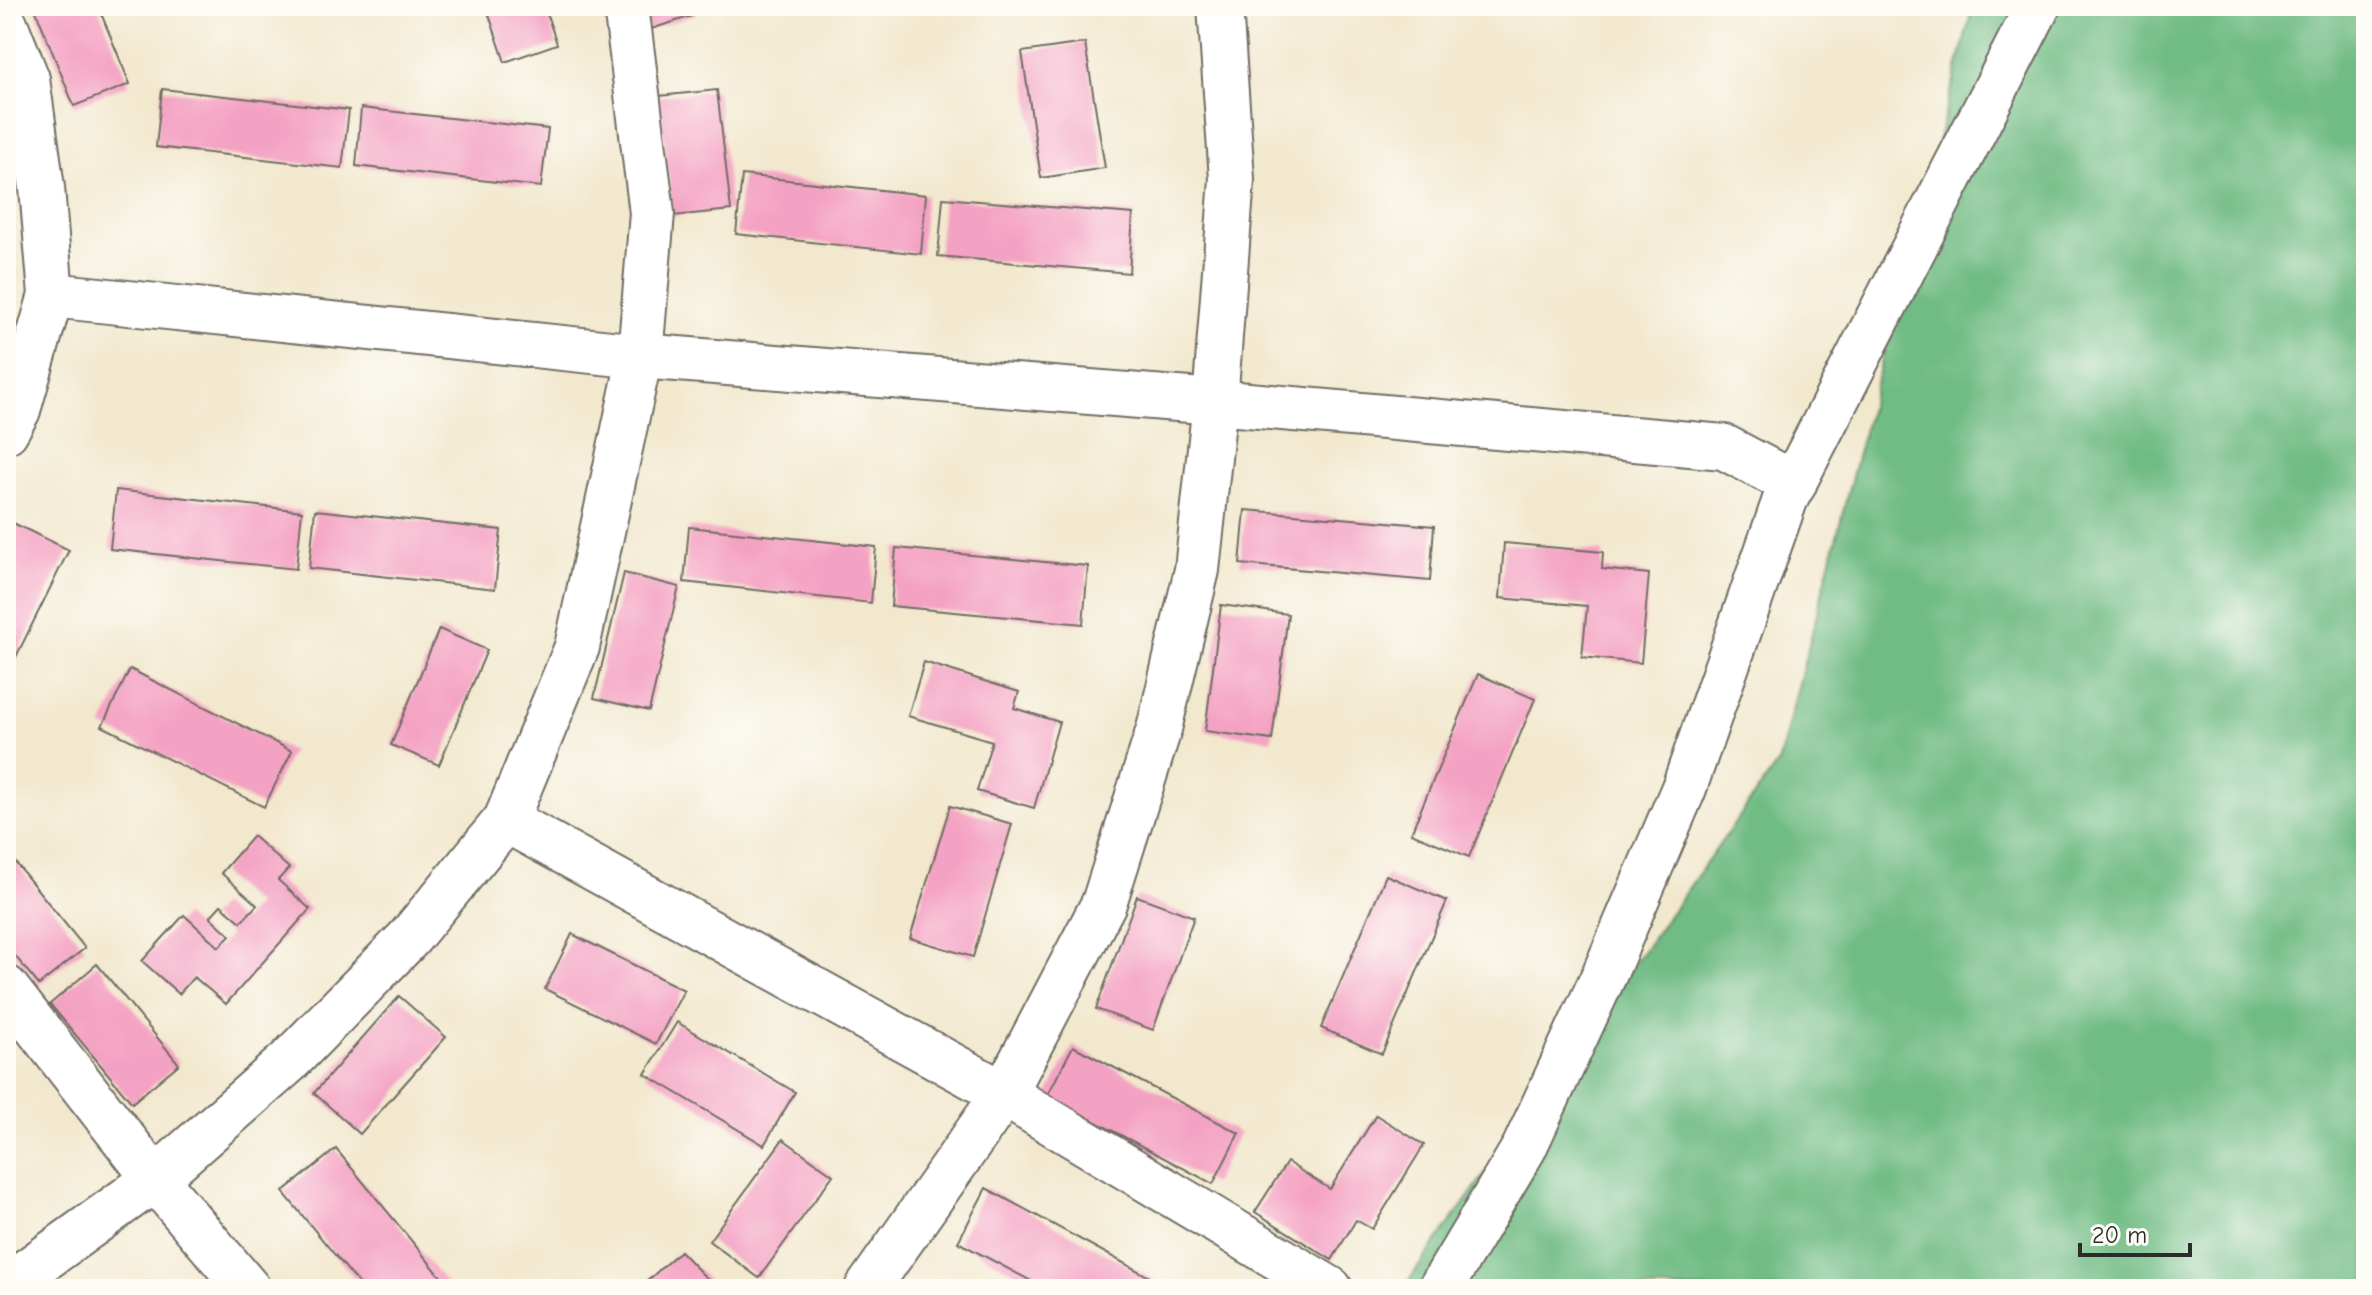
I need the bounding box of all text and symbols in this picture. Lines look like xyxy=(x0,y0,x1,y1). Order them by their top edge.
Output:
scale bar xyxy=(2080,1207,2190,1257)
text: 20 m xyxy=(2092,1221,2147,1249)

